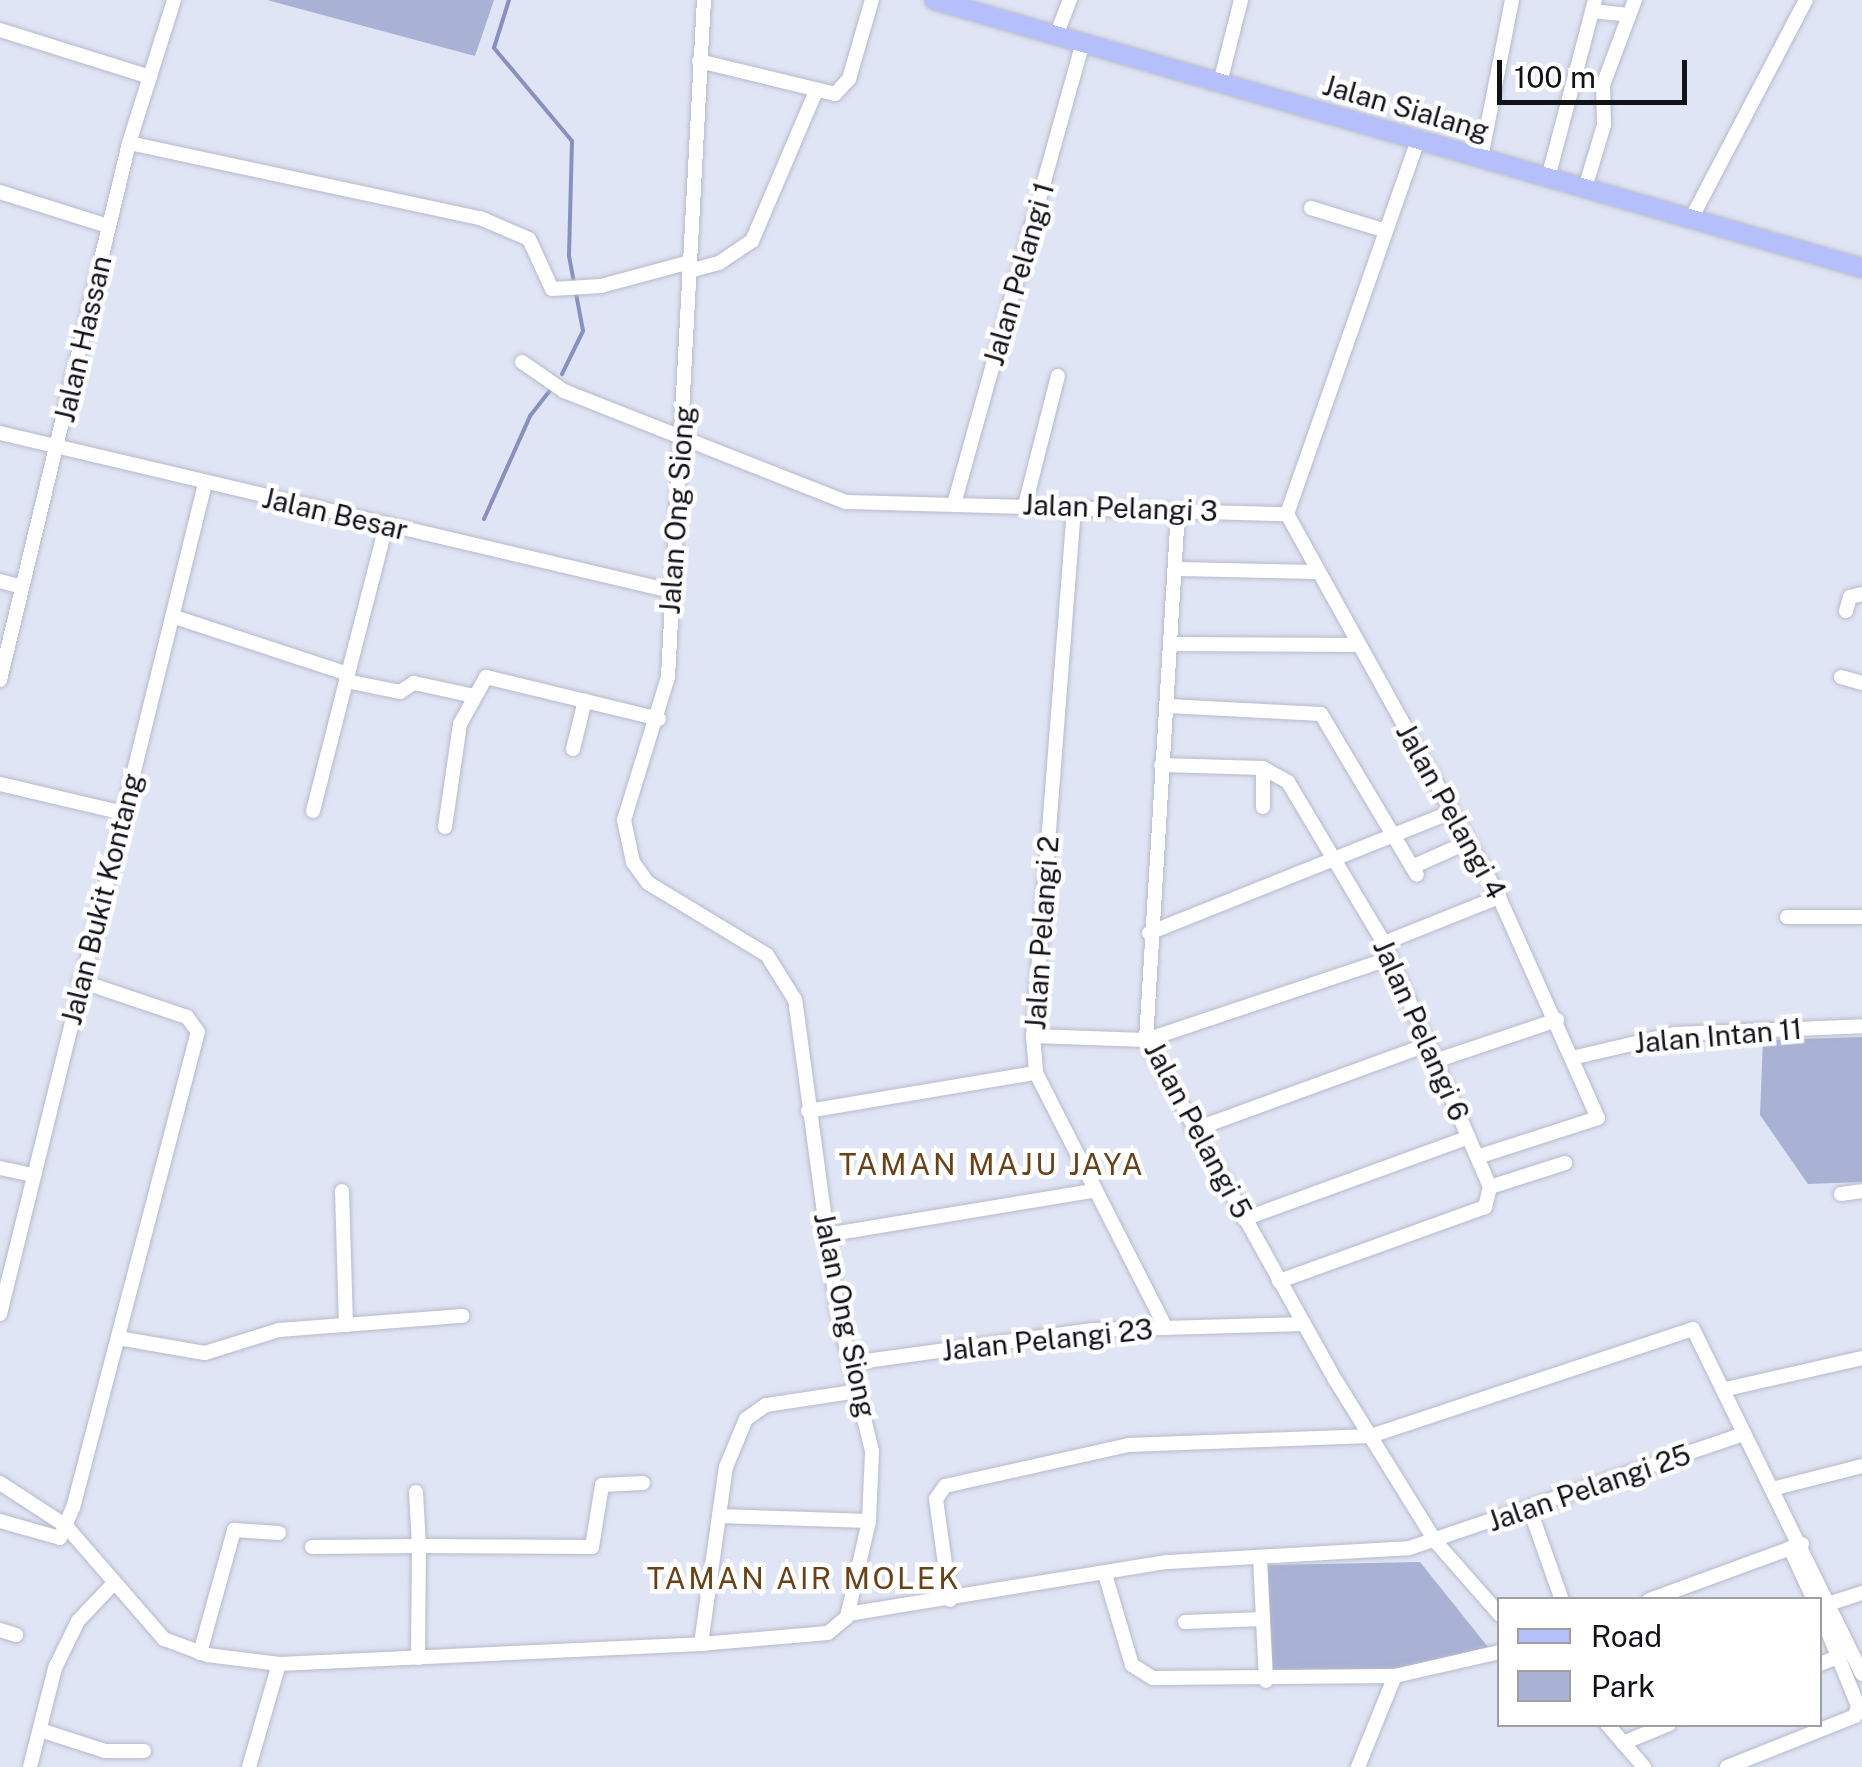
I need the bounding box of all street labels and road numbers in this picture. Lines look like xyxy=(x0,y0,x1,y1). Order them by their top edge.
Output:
street label: Jalan Sialang xyxy=(1319,68,1493,148)
street label: Jalan Pelangi 1 xyxy=(977,178,1061,370)
street label: Jalan Hassan xyxy=(48,252,118,426)
street label: Jalan Ong Siong xyxy=(653,405,701,615)
street label: Jalan Besar xyxy=(259,481,411,547)
street label: Jalan Pelangi 3 xyxy=(1022,488,1218,528)
street label: Jalan Pelangi 4 xyxy=(1389,717,1513,905)
street label: Jalan Bukit Kontang xyxy=(54,770,150,1028)
street label: Jalan Pelangi 2 xyxy=(1018,835,1066,1031)
street label: Jalan Pelangi 6 xyxy=(1366,934,1476,1126)
street label: Jalan Intan 11 xyxy=(1633,1012,1803,1060)
street label: Jalan Pelangi 5 xyxy=(1137,1036,1259,1224)
street label: Jalan Ong Siong xyxy=(807,1209,883,1421)
street label: Jalan Pelangi 23 xyxy=(940,1312,1154,1368)
street label: Jalan Pelangi 25 xyxy=(1483,1438,1695,1538)

